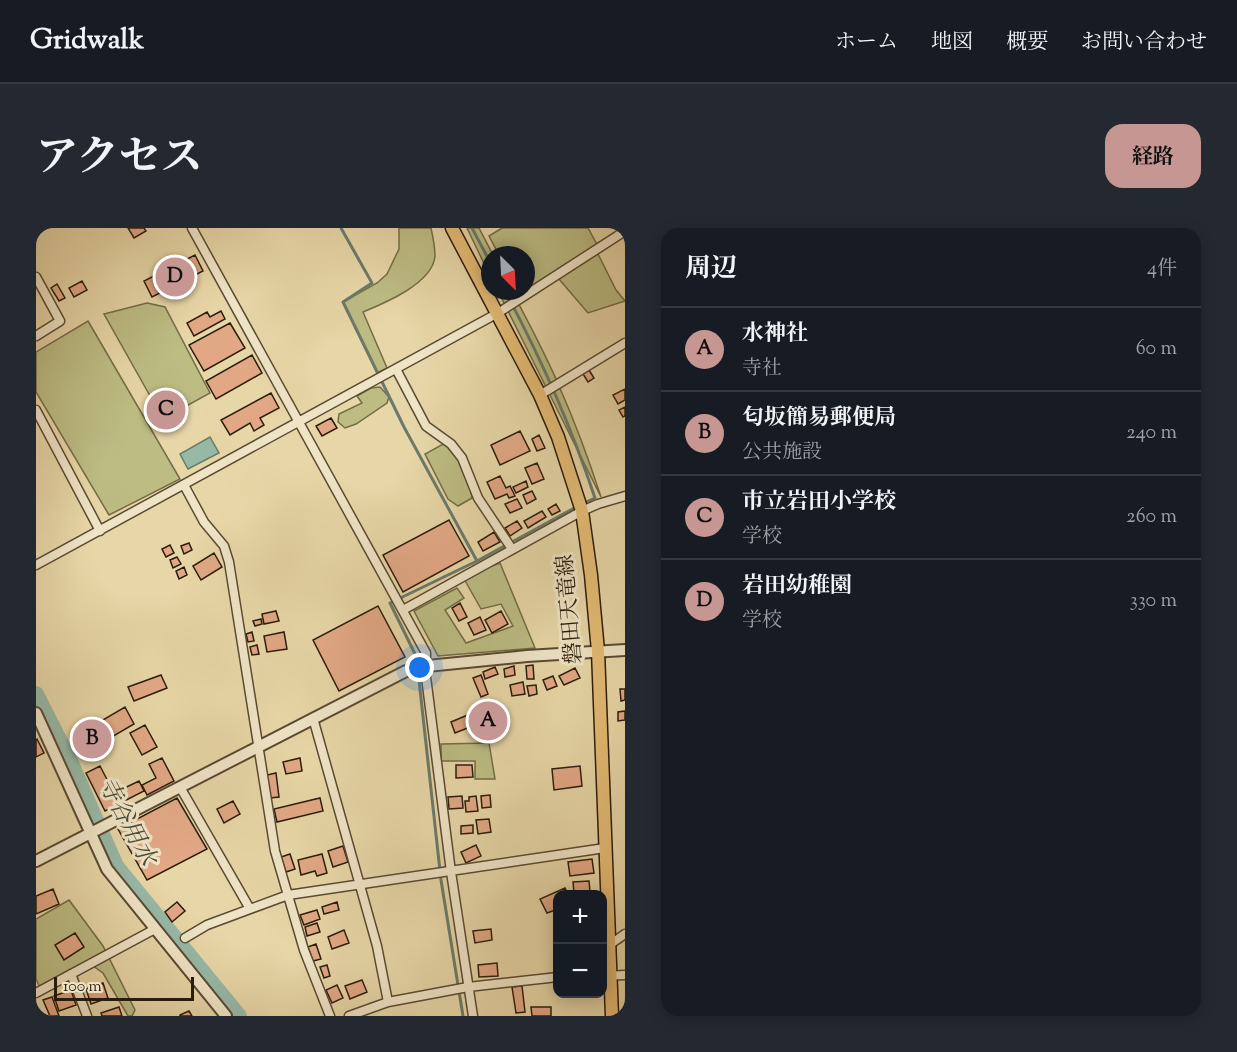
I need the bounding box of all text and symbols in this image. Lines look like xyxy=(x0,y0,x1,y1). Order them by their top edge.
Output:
text: Gridwalk xyxy=(30,21,144,61)
text: ホーム xyxy=(835,28,898,58)
text: 地図 xyxy=(931,28,973,58)
text: 概要 xyxy=(1006,28,1048,58)
text: お問い合わせ xyxy=(1081,28,1207,58)
button: 経路 xyxy=(1105,124,1201,188)
text: アクセス xyxy=(36,130,203,190)
north arrow xyxy=(481,246,535,300)
text: 周辺 xyxy=(685,251,737,288)
pin: D xyxy=(156,254,194,300)
text: 4件 xyxy=(1147,255,1177,284)
text: 水神社 xyxy=(742,319,808,351)
text: A xyxy=(696,335,713,364)
text: 60 m xyxy=(1136,335,1177,364)
text: 寺社 xyxy=(742,355,782,384)
pin: C xyxy=(146,388,186,432)
text: 匂坂簡易郵便局 xyxy=(742,403,896,435)
text: B xyxy=(698,419,711,448)
text: 240 m xyxy=(1126,419,1177,448)
text: 公共施設 xyxy=(742,439,822,468)
text: 市立岩田小学校 xyxy=(742,487,896,519)
text: C xyxy=(696,503,713,532)
text: 260 m xyxy=(1126,503,1177,532)
text: 学校 xyxy=(742,523,782,552)
street label: 磐田天竜線 xyxy=(550,553,592,665)
text: 岩田幼稚園 xyxy=(742,571,852,603)
text: D xyxy=(697,587,712,616)
text: 330 m xyxy=(1130,587,1177,616)
text: 学校 xyxy=(742,607,782,636)
your location xyxy=(405,653,434,682)
pin: A xyxy=(468,698,508,744)
pin: B xyxy=(72,716,112,762)
water label: 寺谷用水 xyxy=(88,772,164,874)
map controls xyxy=(553,890,607,998)
button: + xyxy=(553,890,607,944)
button: − xyxy=(553,944,607,998)
scale bar xyxy=(54,974,194,1002)
text: 100 m xyxy=(63,976,102,999)

